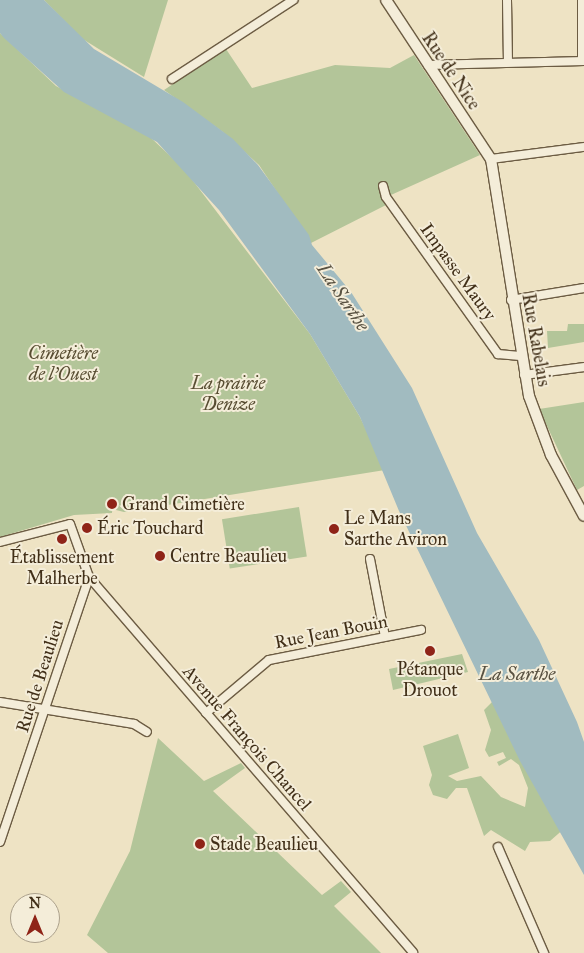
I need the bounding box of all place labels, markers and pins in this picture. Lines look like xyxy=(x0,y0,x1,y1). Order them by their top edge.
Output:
place label: Grand Cimetière xyxy=(122,493,245,515)
marker: Grand Cimetière xyxy=(106,498,118,510)
place label: Le Mans Sarthe Aviron xyxy=(344,508,447,550)
place label: Éric Touchard xyxy=(97,517,204,539)
marker: Éric Touchard xyxy=(81,522,93,534)
marker: Le Mans Sarthe Aviron xyxy=(328,523,340,535)
marker: Établissement Malherbe xyxy=(56,533,68,545)
place label: Centre Beaulieu xyxy=(170,545,287,567)
place label: Établissement Malherbe xyxy=(10,547,114,590)
marker: Centre Beaulieu xyxy=(154,550,166,562)
marker: Pétanque Drouot xyxy=(424,645,436,657)
place label: Pétanque Drouot xyxy=(397,659,463,702)
place label: Stade Beaulieu xyxy=(210,833,318,855)
marker: Stade Beaulieu xyxy=(194,838,206,850)

